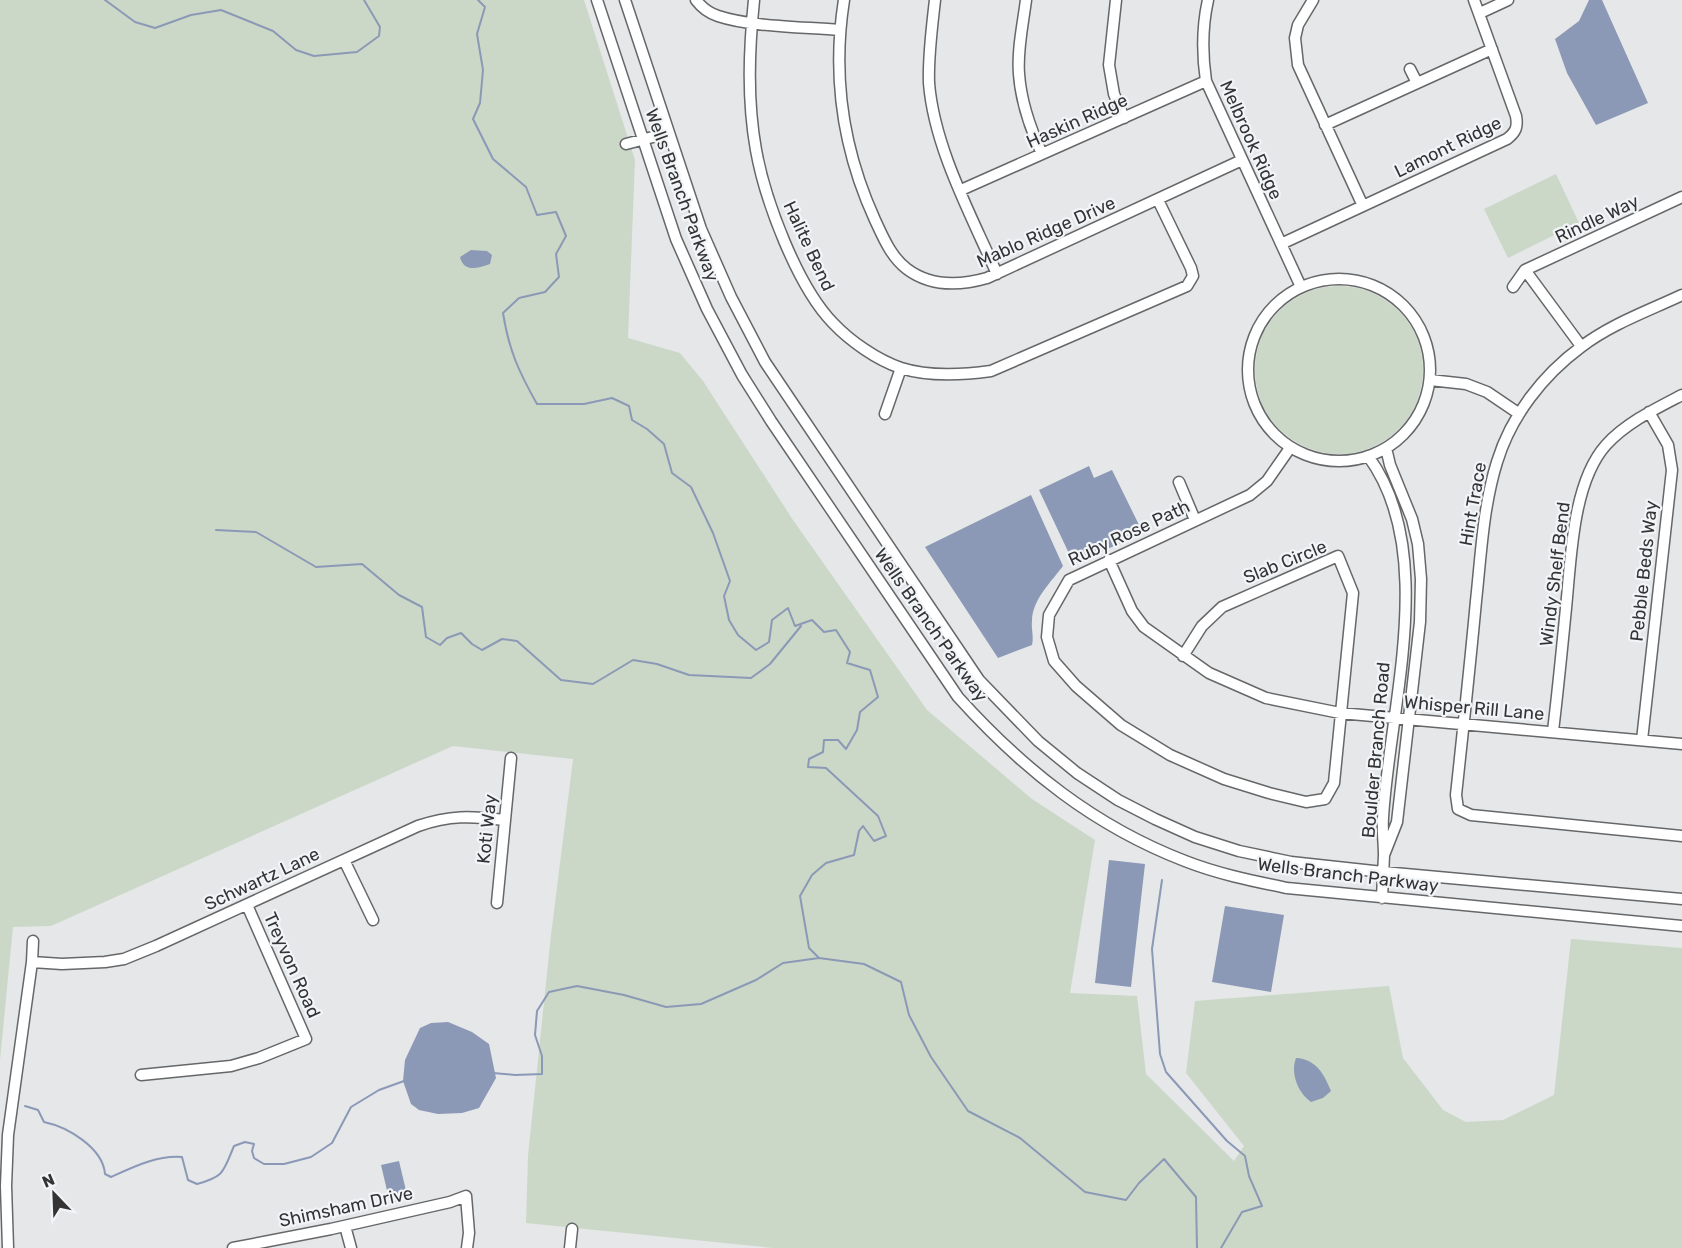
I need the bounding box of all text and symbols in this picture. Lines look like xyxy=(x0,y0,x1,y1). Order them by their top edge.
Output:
street label: Melbrook Ridge xyxy=(1215,77,1287,203)
street label: Haskin Ridge xyxy=(1023,89,1131,153)
street label: Wells Branch Parkway xyxy=(640,105,724,285)
street label: Lamont Ridge xyxy=(1391,112,1505,182)
street label: Rindle Way xyxy=(1552,190,1642,248)
street label: Mablo Ridge Drive xyxy=(973,192,1119,272)
street label: Halite Bend xyxy=(779,197,839,295)
street label: Hint Trace xyxy=(1455,460,1491,548)
street label: Ruby Rose Path xyxy=(1065,495,1193,571)
street label: Pebble Beds Way xyxy=(1626,499,1662,643)
street label: Windy Shelf Bend xyxy=(1535,500,1575,648)
street label: Slab Circle xyxy=(1240,535,1330,589)
street label: Wells Branch Parkway xyxy=(870,544,992,706)
street label: Boulder Branch Road xyxy=(1357,661,1395,839)
street label: Whisper Rill Lane xyxy=(1403,691,1545,725)
street label: Koti Way xyxy=(472,793,502,865)
street label: Schwartz Lane xyxy=(201,843,323,915)
street label: Wells Branch Parkway xyxy=(1256,853,1440,897)
street label: Treyvon Road xyxy=(259,909,325,1021)
north arrow xyxy=(24,1164,84,1224)
text: N xyxy=(39,1170,57,1192)
street label: Shimsham Drive xyxy=(277,1182,415,1232)

